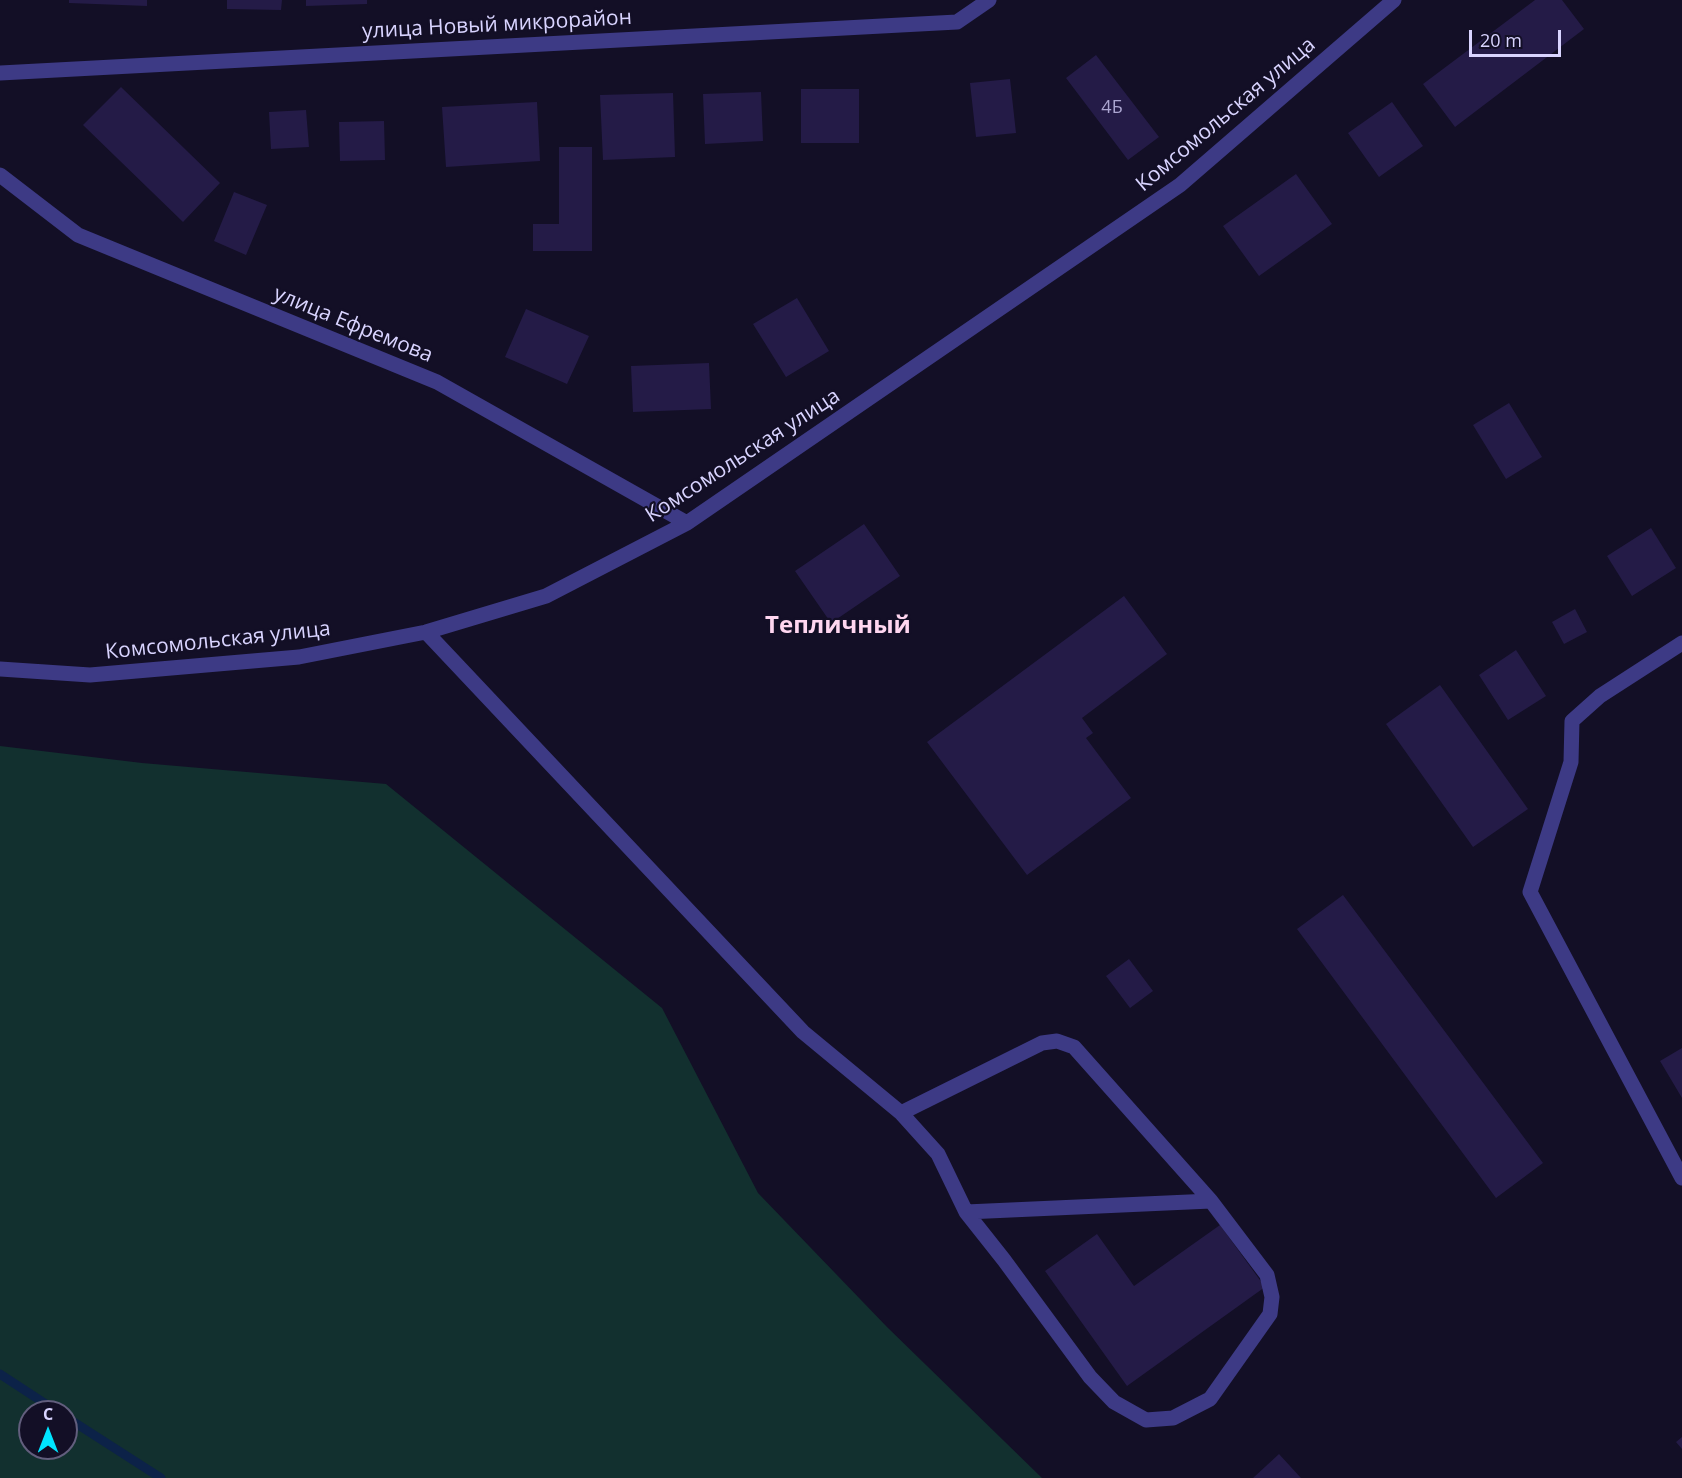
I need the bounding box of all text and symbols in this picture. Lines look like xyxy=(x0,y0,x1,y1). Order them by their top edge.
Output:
street label: улица Новый микрорайон xyxy=(361,5,633,45)
scale bar xyxy=(1472,18,1564,56)
text: 20 m xyxy=(1480,28,1522,52)
street label: Комсомольская улица xyxy=(1131,33,1321,197)
house number: 4Б xyxy=(1101,97,1123,119)
street label: улица Ефремова xyxy=(270,282,436,368)
street label: Комсомольская улица xyxy=(641,384,845,528)
district label: Тепличный xyxy=(765,612,911,640)
street label: Комсомольская улица xyxy=(104,617,332,665)
north arrow xyxy=(18,1400,78,1460)
text: С xyxy=(43,1403,53,1425)

